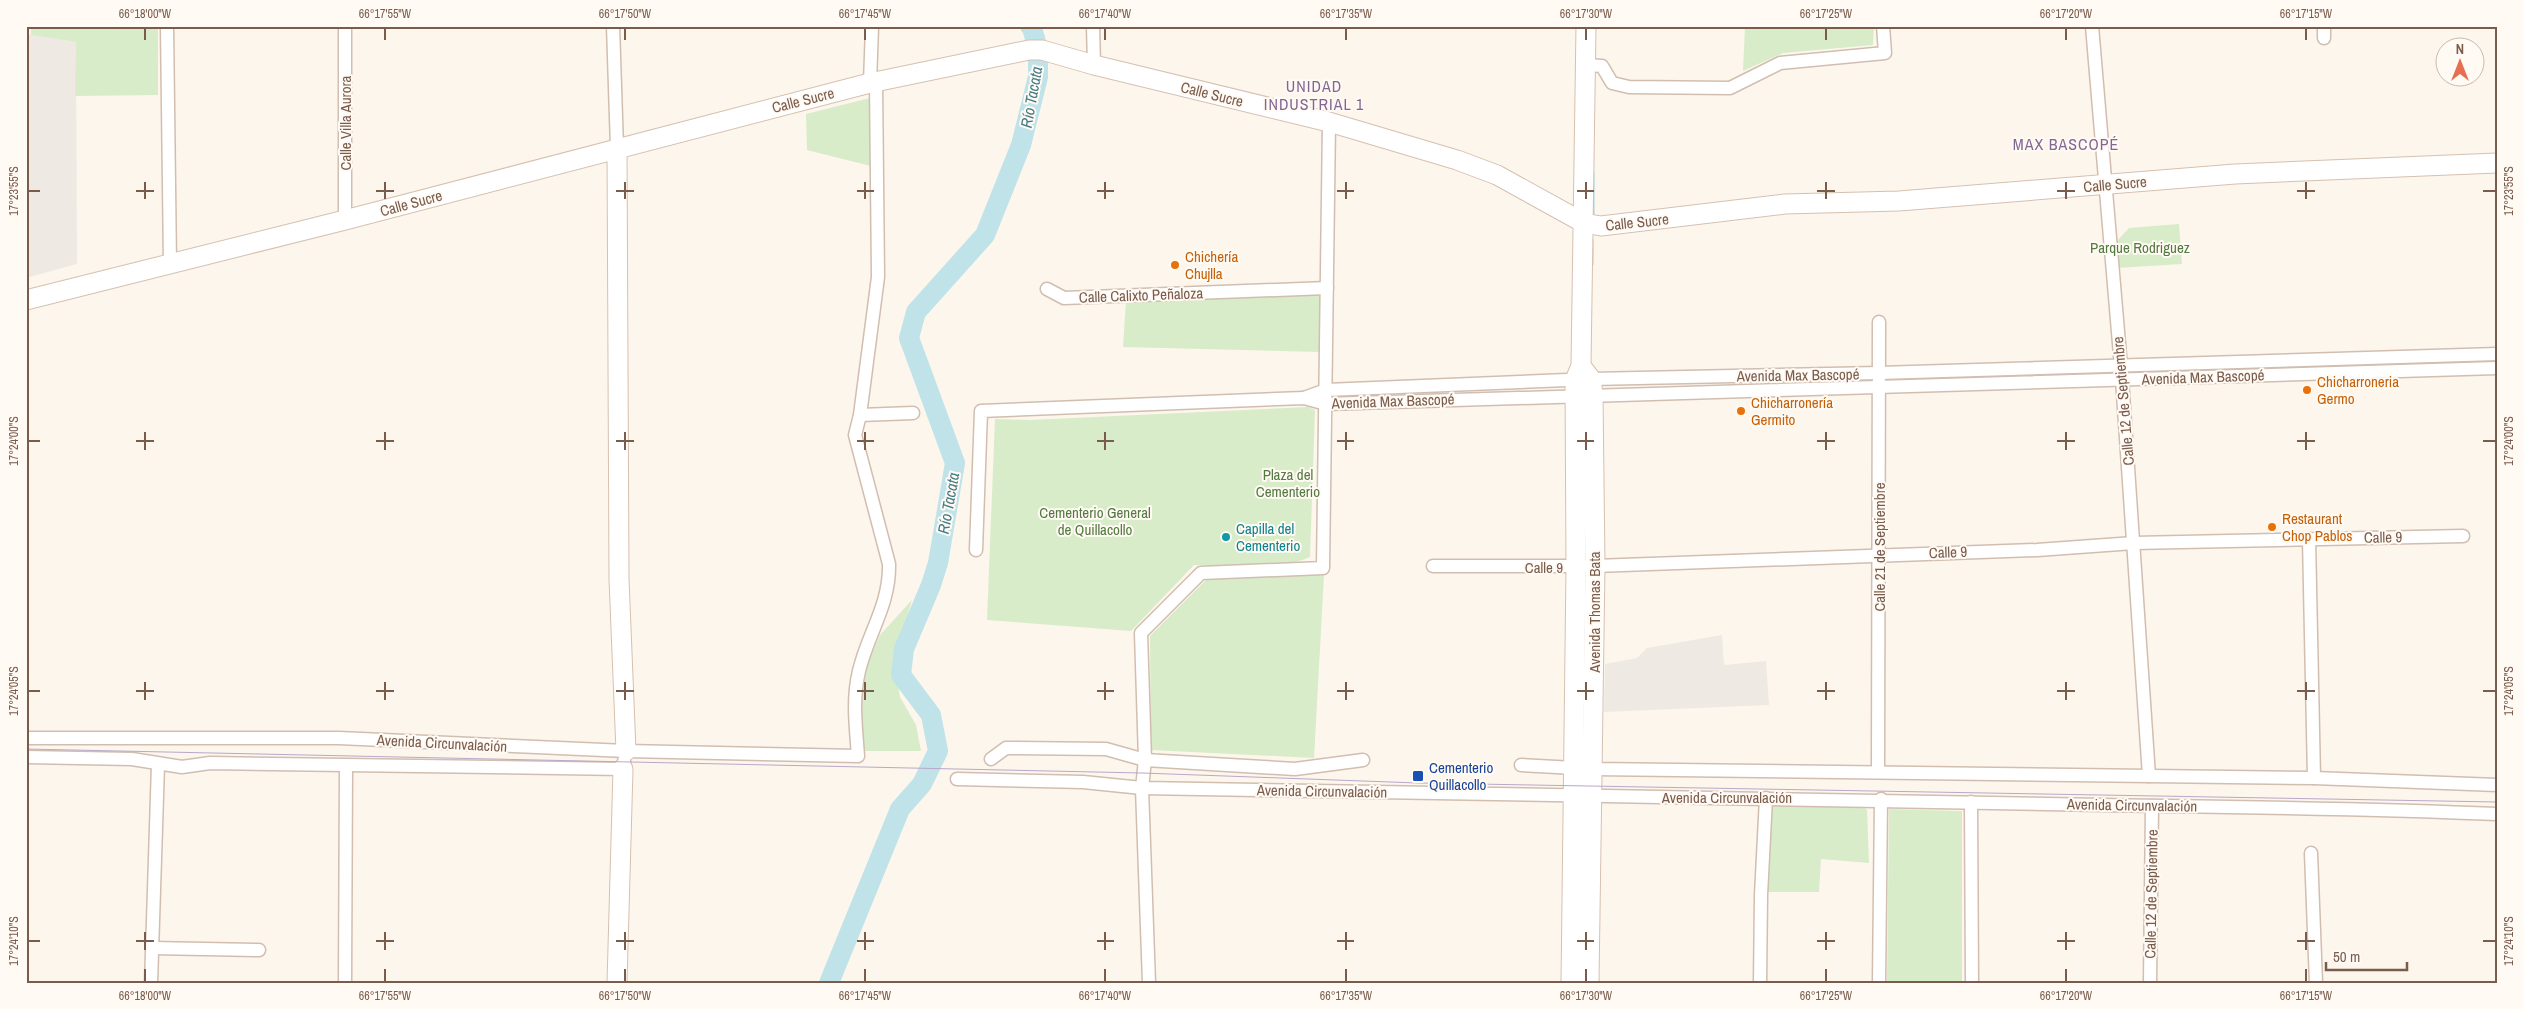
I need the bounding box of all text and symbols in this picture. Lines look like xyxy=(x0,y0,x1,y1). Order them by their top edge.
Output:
text: 66°18'00"W xyxy=(119,6,172,22)
text: 66°17'55"W xyxy=(359,6,412,22)
text: 66°17'50"W xyxy=(599,6,652,22)
text: 66°17'45"W xyxy=(839,6,892,22)
text: 66°17'40"W xyxy=(1079,6,1132,22)
text: 66°17'35"W xyxy=(1320,6,1373,22)
text: 66°17'30"W xyxy=(1560,6,1613,22)
text: 66°17'25"W xyxy=(1800,6,1853,22)
text: 66°17'20"W xyxy=(2040,6,2093,22)
text: 66°17'15"W xyxy=(2280,6,2333,22)
north arrow xyxy=(2436,38,2486,88)
text: N xyxy=(2456,40,2464,58)
water label: Río Tacata xyxy=(1015,64,1047,130)
street label: Calle Villa Aurora xyxy=(335,75,356,170)
district label: UNIDAD INDUSTRIAL 1 xyxy=(1264,75,1364,115)
street label: Calle Sucre xyxy=(1179,76,1246,112)
street label: Calle Sucre xyxy=(770,82,837,118)
district label: MAX BASCOPÉ xyxy=(2013,133,2119,155)
text: 17°23'55"S xyxy=(6,166,22,216)
text: 17°23'55"S xyxy=(2501,166,2517,216)
street label: Calle Sucre xyxy=(2082,171,2148,197)
street label: Calle Sucre xyxy=(378,185,445,221)
street label: Calle Sucre xyxy=(1604,208,1670,236)
park label: Parque Rodriguez xyxy=(2090,237,2190,258)
place label: Chichería Chujlla xyxy=(1185,246,1238,284)
marker: Chichería Chujlla xyxy=(1169,259,1181,271)
street label: Calle Calixto Peñaloza xyxy=(1078,282,1204,308)
street label: Calle 12 de Septiembre xyxy=(2107,336,2139,466)
street label: Avenida Max Bascopé xyxy=(1735,363,1860,387)
street label: Avenida Max Bascopé xyxy=(2140,364,2265,390)
place label: Chicharroneria Germo xyxy=(2317,371,2399,409)
marker: Chicharroneria Germo xyxy=(2301,384,2313,396)
street label: Avenida Max Bascopé xyxy=(1330,388,1455,414)
place label: Chicharronería Germito xyxy=(1751,392,1833,430)
marker: Chicharronería Germito xyxy=(1735,405,1747,417)
text: 17°24'00"S xyxy=(6,416,22,466)
text: 17°24'00"S xyxy=(2501,416,2517,466)
park label: Plaza del Cementerio xyxy=(1256,464,1320,502)
water label: Río Tacata xyxy=(932,470,964,536)
street label: Calle 21 de Septiembre xyxy=(1869,482,1890,612)
park label: Cementerio General de Quillacollo xyxy=(1039,502,1151,540)
place label: Restaurant Chop Pablos xyxy=(2282,508,2352,546)
place label: Capilla del Cementerio xyxy=(1236,518,1300,556)
marker: Restaurant Chop Pablos xyxy=(2266,521,2278,533)
street label: Calle 9 xyxy=(2364,526,2402,548)
marker: Capilla del Cementerio xyxy=(1220,531,1232,543)
street label: Calle 9 xyxy=(1929,541,1968,563)
street label: Avenida Thomas Bata xyxy=(1584,551,1605,674)
street label: Calle 9 xyxy=(1525,557,1563,578)
text: 17°24'05"S xyxy=(6,666,22,716)
text: 17°24'05"S xyxy=(2501,666,2517,716)
street label: Avenida Circunvalación xyxy=(375,729,508,757)
place label: Cementerio Quillacollo xyxy=(1429,757,1493,795)
marker: Cementerio Quillacollo xyxy=(1411,769,1425,783)
street label: Avenida Circunvalación xyxy=(1256,779,1387,803)
street label: Avenida Circunvalación xyxy=(1661,787,1792,808)
street label: Avenida Circunvalación xyxy=(2066,793,2197,817)
street label: Calle 12 de Septiembre xyxy=(2139,829,2163,959)
text: 17°24'10"S xyxy=(6,916,22,966)
text: 17°24'10"S xyxy=(2501,916,2517,966)
scale bar xyxy=(2326,939,2407,971)
text: 50 m xyxy=(2333,946,2360,967)
text: 66°18'00"W xyxy=(119,988,172,1004)
text: 66°17'55"W xyxy=(359,988,412,1004)
text: 66°17'50"W xyxy=(599,988,652,1004)
text: 66°17'45"W xyxy=(839,988,892,1004)
text: 66°17'40"W xyxy=(1079,988,1132,1004)
text: 66°17'35"W xyxy=(1320,988,1373,1004)
text: 66°17'30"W xyxy=(1560,988,1613,1004)
text: 66°17'25"W xyxy=(1800,988,1853,1004)
text: 66°17'20"W xyxy=(2040,988,2093,1004)
text: 66°17'15"W xyxy=(2280,988,2333,1004)

